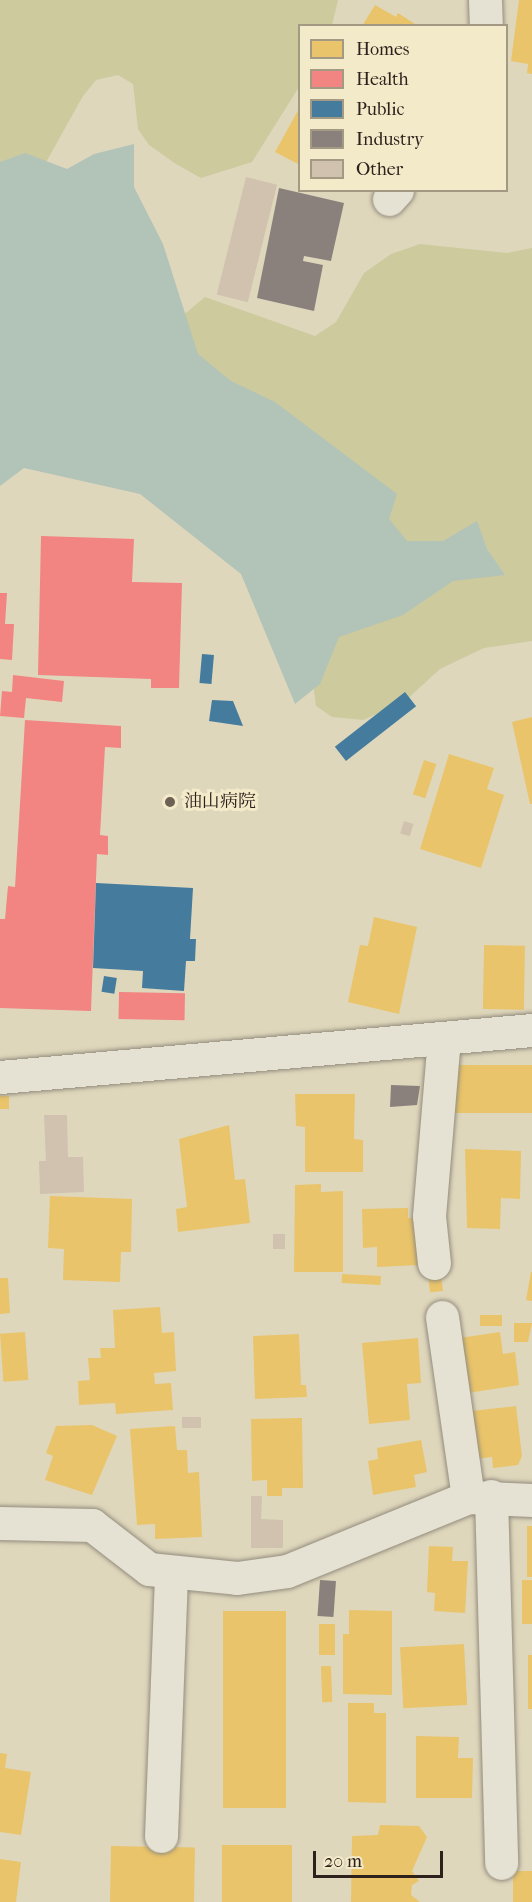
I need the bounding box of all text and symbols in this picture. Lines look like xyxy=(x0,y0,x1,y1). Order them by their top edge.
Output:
legend xyxy=(298,24,508,192)
text: Homes xyxy=(356,39,410,60)
text: Health xyxy=(356,69,409,90)
text: Public xyxy=(356,99,404,120)
text: Industry xyxy=(356,129,424,150)
text: Other xyxy=(356,159,403,180)
place label: 油山病院 xyxy=(184,791,256,813)
marker: 油山病院 xyxy=(161,793,179,811)
scale bar xyxy=(316,1839,446,1877)
text: 20 m xyxy=(324,1851,362,1872)

